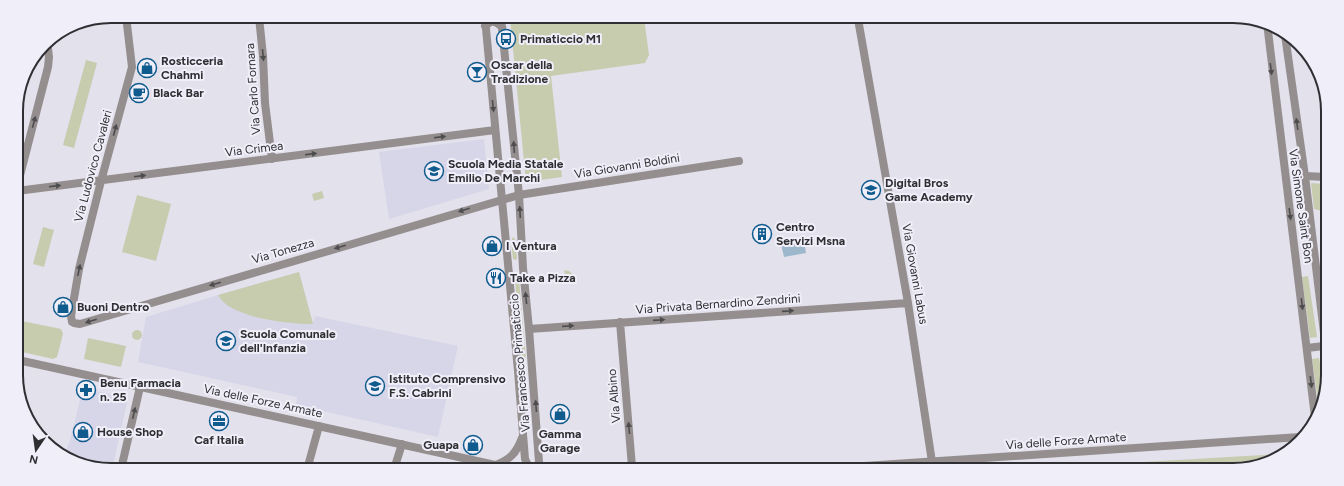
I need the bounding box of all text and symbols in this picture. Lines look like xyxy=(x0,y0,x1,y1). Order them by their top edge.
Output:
bus stop icon: Primaticcio M1 xyxy=(495,28,517,50)
place label: Primaticcio M1 xyxy=(520,32,601,46)
street label: Via Carlo Fornara xyxy=(243,43,263,135)
one-way arrow xyxy=(260,49,267,61)
place label: Rosticceria Chahmi xyxy=(161,54,223,82)
shop icon: Rosticceria Chahmi xyxy=(136,57,158,79)
place label: Oscar della Tradizione xyxy=(491,58,552,86)
bar icon: Oscar della Tradizione xyxy=(466,61,488,83)
one-way arrow xyxy=(1268,62,1275,75)
cafe icon: Black Bar xyxy=(128,82,150,104)
place label: Black Bar xyxy=(153,86,204,100)
one-way arrow xyxy=(489,100,496,112)
street label: Via Ludovico Cavaleri xyxy=(71,108,115,224)
one-way arrow xyxy=(31,116,37,128)
one-way arrow xyxy=(1294,118,1300,130)
one-way arrow xyxy=(112,123,118,135)
one-way arrow xyxy=(434,134,446,140)
street label: Via Crimea xyxy=(224,138,284,160)
one-way arrow xyxy=(510,141,517,153)
street label: Via Simone Saint Bon xyxy=(1286,148,1316,264)
one-way arrow xyxy=(305,151,317,157)
street label: Via Giovanni Boldini xyxy=(573,151,681,181)
place label: Scuola Media Statale Emilio De Marchi xyxy=(448,157,564,185)
school or university icon: Scuola Media Statale Emilio De Marchi xyxy=(423,160,445,182)
one-way arrow xyxy=(133,173,146,179)
place label: Digital Bros Game Academy xyxy=(885,176,973,204)
school or university icon: Digital Bros Game Academy xyxy=(860,179,882,201)
one-way arrow xyxy=(49,183,61,190)
one-way arrow xyxy=(516,206,523,218)
one-way arrow xyxy=(458,207,470,213)
one-way arrow xyxy=(1287,208,1293,220)
place label: Centro Servizi Msna xyxy=(776,220,845,248)
building icon: Centro Servizi Msna xyxy=(751,223,773,245)
street label: Via Giovanni Labus xyxy=(899,223,931,326)
street label: Via Tonezza xyxy=(250,235,316,267)
shop icon: I Ventura xyxy=(481,235,503,257)
place label: I Ventura xyxy=(506,239,557,253)
one-way arrow xyxy=(334,244,346,250)
one-way arrow xyxy=(77,263,83,276)
restaurant icon: Take a Pizza xyxy=(485,267,507,289)
place label: Take a Pizza xyxy=(510,271,576,285)
one-way arrow xyxy=(209,281,221,287)
street label: Via Privata Bernardino Zendrini xyxy=(635,291,801,317)
one-way arrow xyxy=(523,292,530,304)
street label: Via Francesco Primaticcio xyxy=(507,293,533,433)
shop icon: Buoni Dentro xyxy=(52,296,74,318)
one-way arrow xyxy=(1298,298,1305,310)
place label: Buoni Dentro xyxy=(77,300,149,314)
one-way arrow xyxy=(782,307,794,314)
one-way arrow xyxy=(653,316,665,323)
one-way arrow xyxy=(84,318,96,324)
one-way arrow xyxy=(562,323,574,330)
place label: Scuola Comunale dell'Infanzia xyxy=(240,327,336,355)
school or university icon: Scuola Comunale dell'Infanzia xyxy=(215,330,237,352)
street label: Via Albino xyxy=(605,368,623,424)
place label: Istituto Comprensivo F.S. Cabrini xyxy=(389,372,506,400)
school or university icon: Istituto Comprensivo F.S. Cabrini xyxy=(364,375,386,397)
place label: Benu Farmacia n. 25 xyxy=(100,376,181,404)
one-way arrow xyxy=(1308,376,1314,388)
pharmacy icon: Benu Farmacia n. 25 xyxy=(75,379,97,401)
street label: Via delle Forze Armate xyxy=(202,382,324,421)
one-way arrow xyxy=(532,400,539,412)
shop icon: Gamma Garage xyxy=(549,403,571,425)
one-way arrow xyxy=(131,407,137,420)
office icon: Caf Italia xyxy=(208,410,230,432)
shop icon: House Shop xyxy=(72,421,94,443)
one-way arrow xyxy=(625,422,632,434)
place label: House Shop xyxy=(97,425,163,439)
place label: Gamma Garage xyxy=(539,427,581,455)
north arrow xyxy=(16,430,56,470)
street label: Via delle Forze Armate xyxy=(1005,430,1127,452)
place label: Caf Italia xyxy=(194,433,244,447)
shop icon: Guapa xyxy=(462,434,484,456)
place label: Guapa xyxy=(423,438,459,452)
text: N xyxy=(28,452,39,467)

